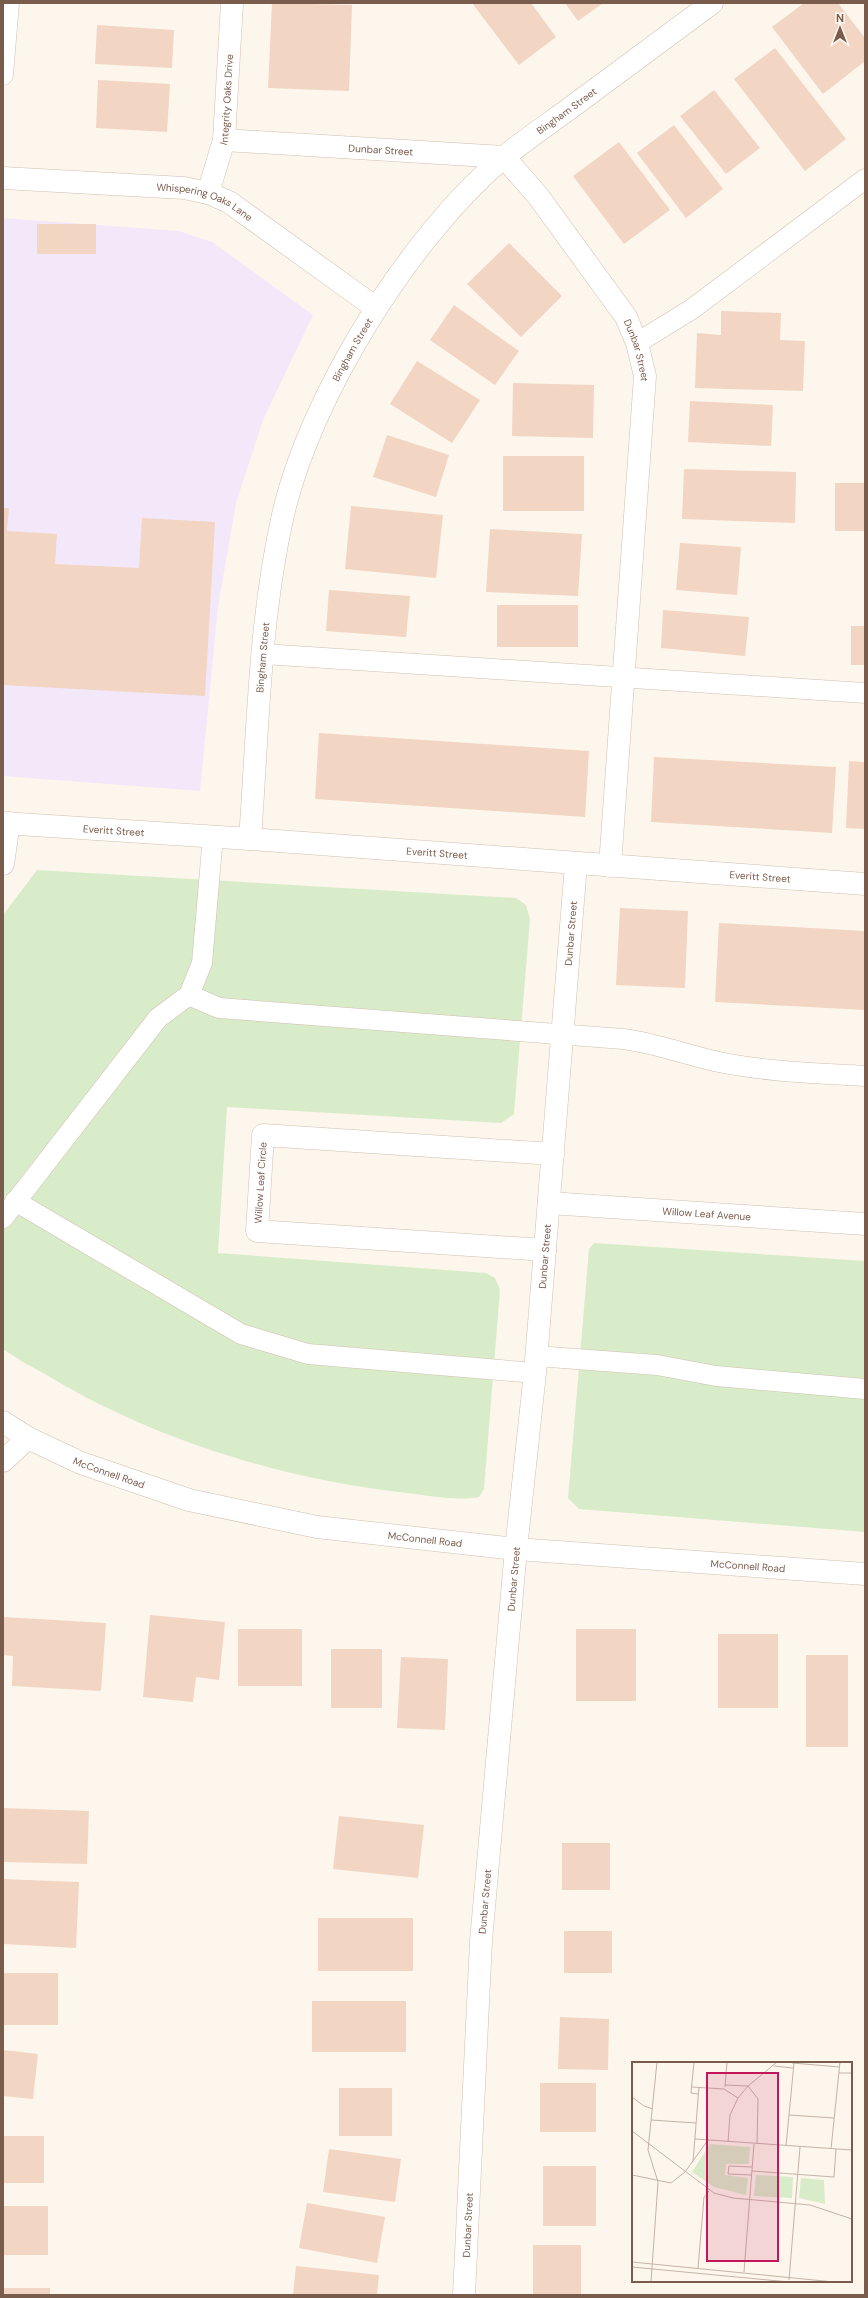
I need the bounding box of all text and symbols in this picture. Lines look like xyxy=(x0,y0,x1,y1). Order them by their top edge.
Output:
north arrow xyxy=(820,8,860,48)
text: N xyxy=(836,11,844,25)
street label: Integrity Oaks Drive xyxy=(216,53,236,146)
street label: Bingham Street xyxy=(534,84,599,137)
street label: Dunbar Street xyxy=(348,141,414,158)
street label: Whispering Oaks Lane xyxy=(156,180,256,224)
street label: Bingham Street xyxy=(329,315,375,383)
street label: Dunbar Street xyxy=(621,317,652,382)
street label: Bingham Street xyxy=(253,621,272,693)
street label: Everitt Street xyxy=(83,822,145,839)
street label: Everitt Street xyxy=(406,844,468,861)
street label: Everitt Street xyxy=(729,868,791,885)
street label: Dunbar Street xyxy=(561,900,579,966)
street label: Willow Leaf Circle xyxy=(251,1141,269,1224)
street label: Willow Leaf Avenue xyxy=(662,1204,752,1223)
street label: Dunbar Street xyxy=(535,1223,553,1289)
street label: McConnell Road xyxy=(71,1454,147,1491)
street label: McConnell Road xyxy=(387,1528,463,1550)
street label: Dunbar Street xyxy=(504,1546,523,1612)
street label: McConnell Road xyxy=(710,1556,786,1575)
street label: Dunbar Street xyxy=(475,1869,494,1934)
inset map xyxy=(632,2062,852,2282)
street label: Dunbar Street xyxy=(459,2192,475,2258)

